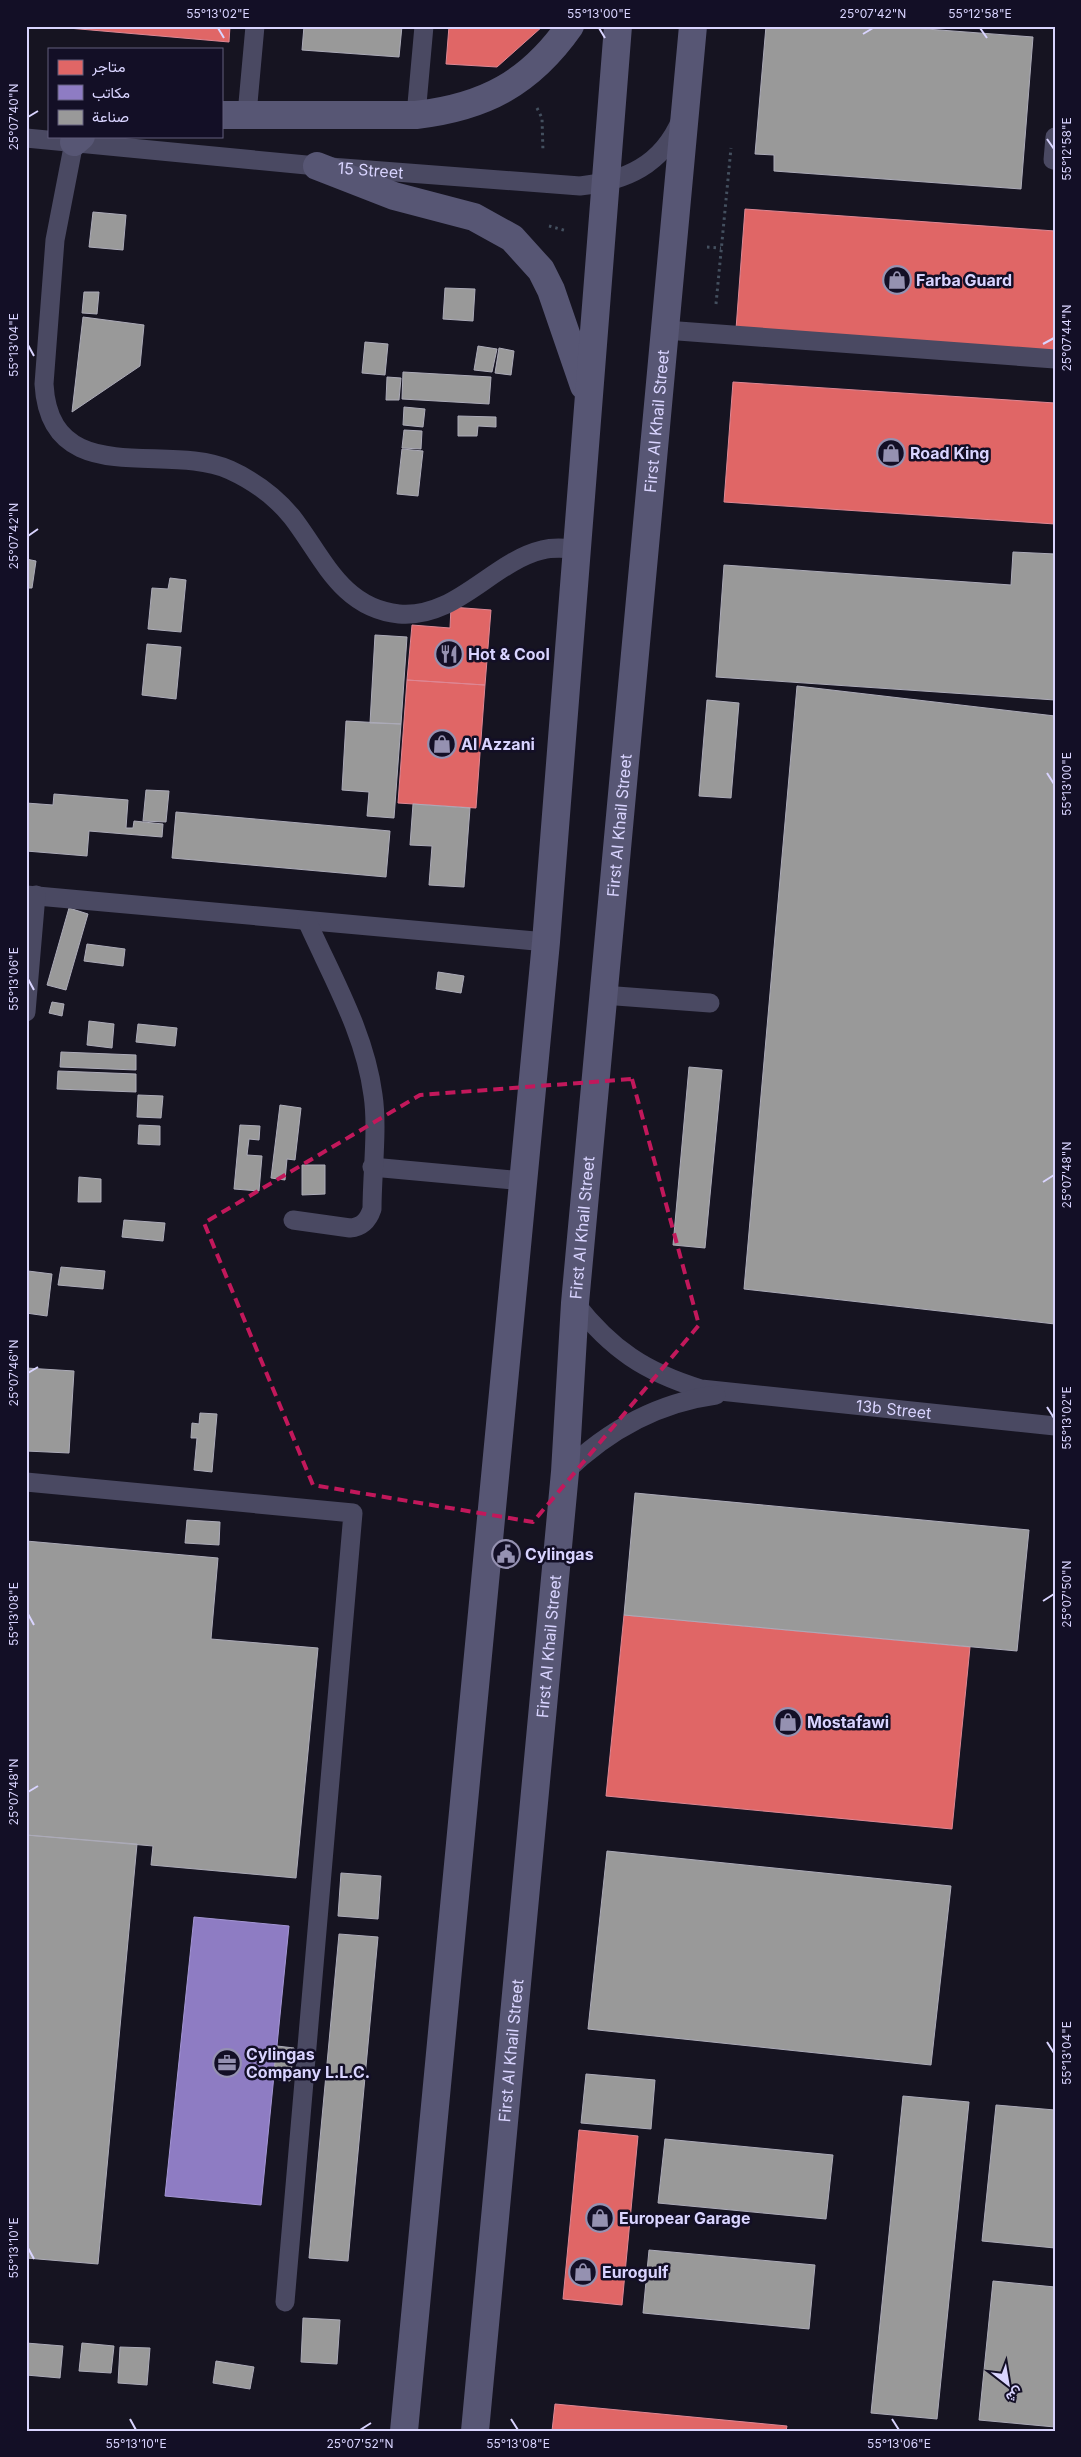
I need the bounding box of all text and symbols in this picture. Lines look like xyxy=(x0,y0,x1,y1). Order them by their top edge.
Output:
text: 55°13'02"E xyxy=(186,6,250,21)
text: 55°13'00"E xyxy=(567,6,631,21)
text: 25°07'42"N xyxy=(840,6,906,21)
text: 55°12'58"E xyxy=(948,6,1012,21)
legend xyxy=(48,48,222,138)
text: متاجر xyxy=(91,57,126,76)
text: 25°07'40"N xyxy=(6,83,21,151)
text: مكاتب xyxy=(92,83,130,102)
text: صناعة xyxy=(92,107,129,126)
text: 55°12'58"E xyxy=(1059,117,1074,181)
street label: 15 Street xyxy=(337,158,404,183)
shop icon: Farba Guard xyxy=(882,265,912,295)
place label: Farba Guard xyxy=(916,270,1012,290)
text: 25°07'44"N xyxy=(1059,304,1074,372)
text: 55°13'04"E xyxy=(6,313,21,377)
street label: First Al Khail Street xyxy=(640,349,673,494)
shop icon: Road King xyxy=(876,438,906,468)
place label: Road King xyxy=(910,443,989,463)
text: 25°07'42"N xyxy=(6,503,21,569)
restaurant icon: Hot & Cool xyxy=(434,639,464,669)
place label: Hot & Cool xyxy=(468,644,550,664)
shop icon: Al Azzani xyxy=(427,729,457,759)
place label: Al Azzani xyxy=(461,734,535,754)
text: 55°13'00"E xyxy=(1059,752,1074,816)
street label: First Al Khail Street xyxy=(603,753,636,898)
text: 55°13'06"E xyxy=(6,947,21,1011)
text: 25°07'48"N xyxy=(1059,1142,1074,1208)
street label: First Al Khail Street xyxy=(565,1155,599,1300)
text: 25°07'46"N xyxy=(6,1340,21,1406)
text: 55°13'02"E xyxy=(1059,1386,1074,1450)
street label: 13b Street xyxy=(855,1395,932,1423)
public building icon: Cylingas xyxy=(491,1539,521,1569)
place label: Cylingas xyxy=(525,1544,594,1564)
text: 25°07'50"N xyxy=(1059,1560,1074,1628)
street label: First Al Khail Street xyxy=(532,1574,565,1719)
text: 55°13'08"E xyxy=(6,1582,21,1646)
shop icon: Mostafawi xyxy=(773,1707,803,1737)
place label: Mostafawi xyxy=(807,1712,889,1732)
text: 25°07'48"N xyxy=(6,1759,21,1825)
street label: First Al Khail Street xyxy=(494,1978,527,2123)
text: 55°13'04"E xyxy=(1059,2021,1074,2085)
place label: Cylingas Company L.L.C. xyxy=(246,2044,370,2082)
office icon: Cylingas Company L.L.C. xyxy=(212,2048,242,2078)
shop icon: Europear Garage xyxy=(585,2203,615,2233)
place label: Europear Garage xyxy=(619,2208,751,2228)
text: 55°13'10"E xyxy=(6,2217,21,2279)
shop icon: Eurogulf xyxy=(568,2257,598,2287)
place label: Eurogulf xyxy=(602,2262,669,2282)
north arrow xyxy=(984,2360,1034,2410)
text: ش xyxy=(1003,2383,1027,2407)
text: 55°13'10"E xyxy=(105,2436,167,2451)
text: 25°07'52"N xyxy=(326,2436,394,2451)
text: 55°13'08"E xyxy=(486,2436,550,2451)
text: 55°13'06"E xyxy=(867,2436,931,2451)

